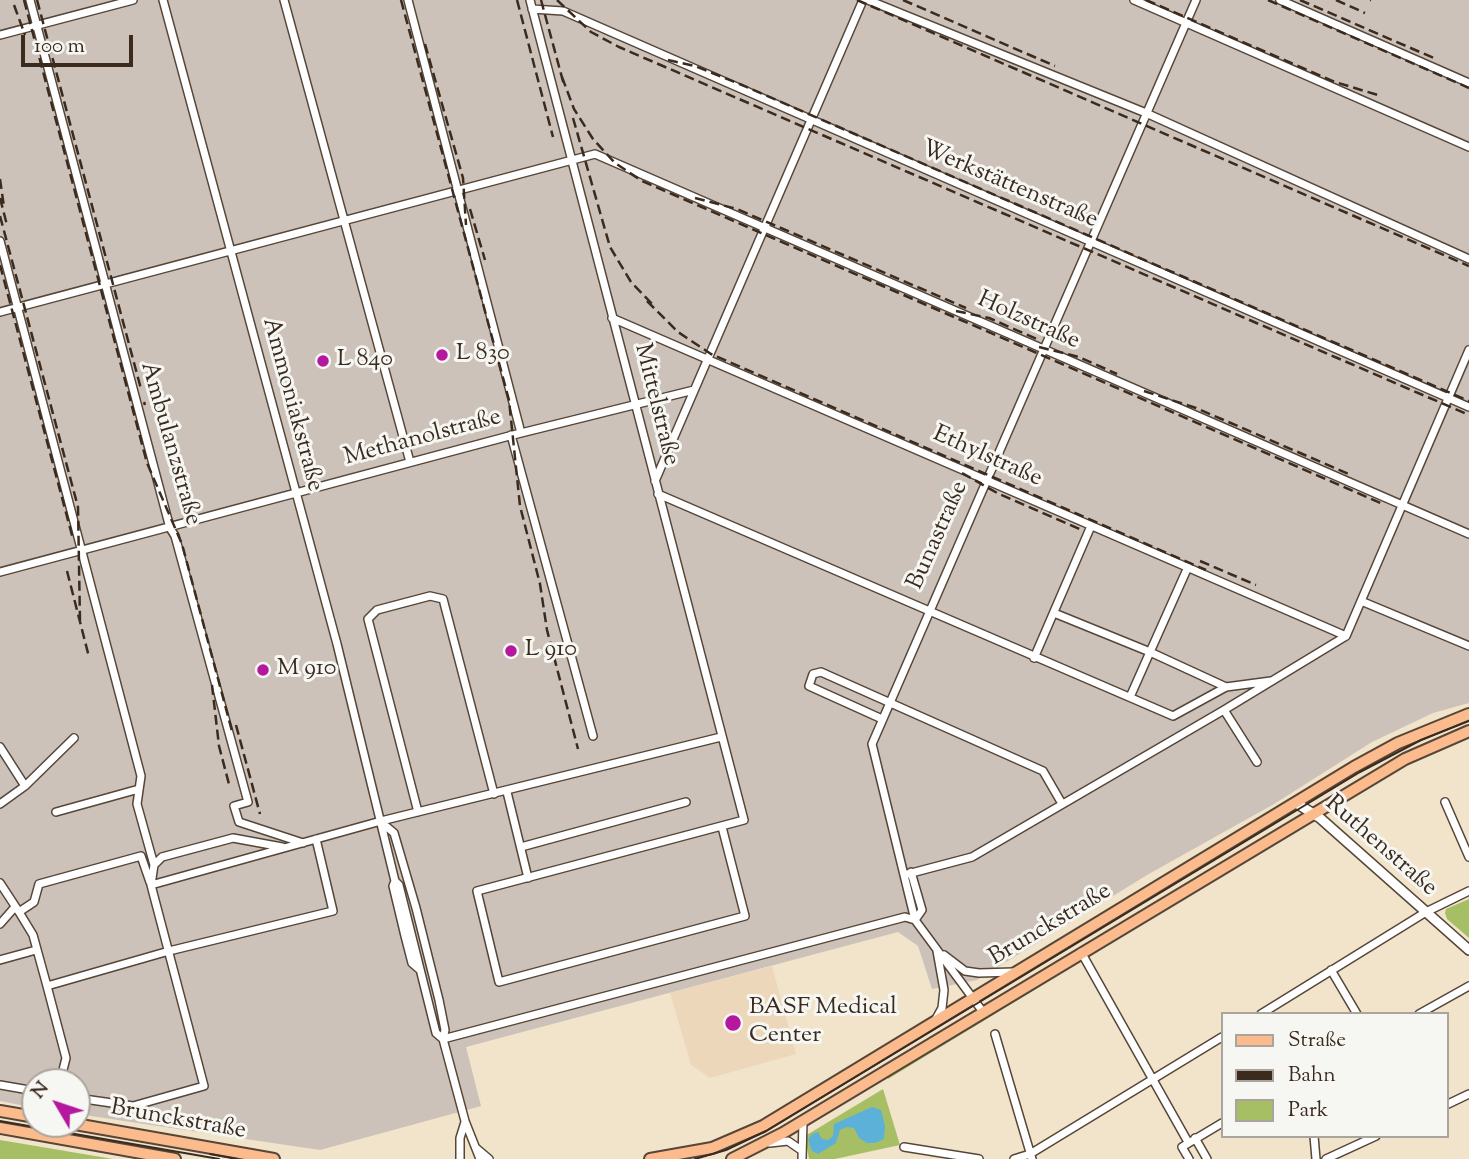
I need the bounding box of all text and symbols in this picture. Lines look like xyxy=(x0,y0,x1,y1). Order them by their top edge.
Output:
scale bar xyxy=(24,21,136,65)
text: 100 m xyxy=(34,32,85,62)
street label: Werkstättenstraße xyxy=(916,136,1102,236)
street label: Holzstraße xyxy=(972,287,1084,357)
street label: Ammoniakstraße xyxy=(254,315,328,495)
place label: L 830 xyxy=(456,341,510,369)
street label: Mittelstraße xyxy=(626,341,684,469)
place label: L 840 xyxy=(337,347,393,375)
marker: L 830 xyxy=(434,347,450,363)
marker: L 840 xyxy=(315,353,331,369)
street label: Ambulanzstraße xyxy=(132,359,206,529)
street label: Methanolstraße xyxy=(341,404,505,474)
street label: Ethylstraße xyxy=(928,421,1046,495)
street label: Bunastraße xyxy=(902,477,976,595)
place label: L 910 xyxy=(525,637,577,665)
marker: L 910 xyxy=(503,643,519,659)
place label: M 910 xyxy=(277,656,336,684)
marker: M 910 xyxy=(255,662,271,678)
street label: Ruthenstraße xyxy=(1318,790,1442,904)
street label: Brunckstraße xyxy=(985,878,1117,974)
place label: BASF Medical Center xyxy=(749,995,897,1051)
legend xyxy=(1220,1012,1448,1138)
marker: BASF Medical Center xyxy=(723,1013,743,1033)
text: Straße xyxy=(1288,1026,1346,1056)
text: Bahn xyxy=(1288,1061,1336,1091)
north arrow xyxy=(21,1068,91,1138)
text: N xyxy=(26,1076,56,1105)
street label: Brunckstraße xyxy=(108,1095,248,1147)
text: Park xyxy=(1288,1096,1328,1126)

